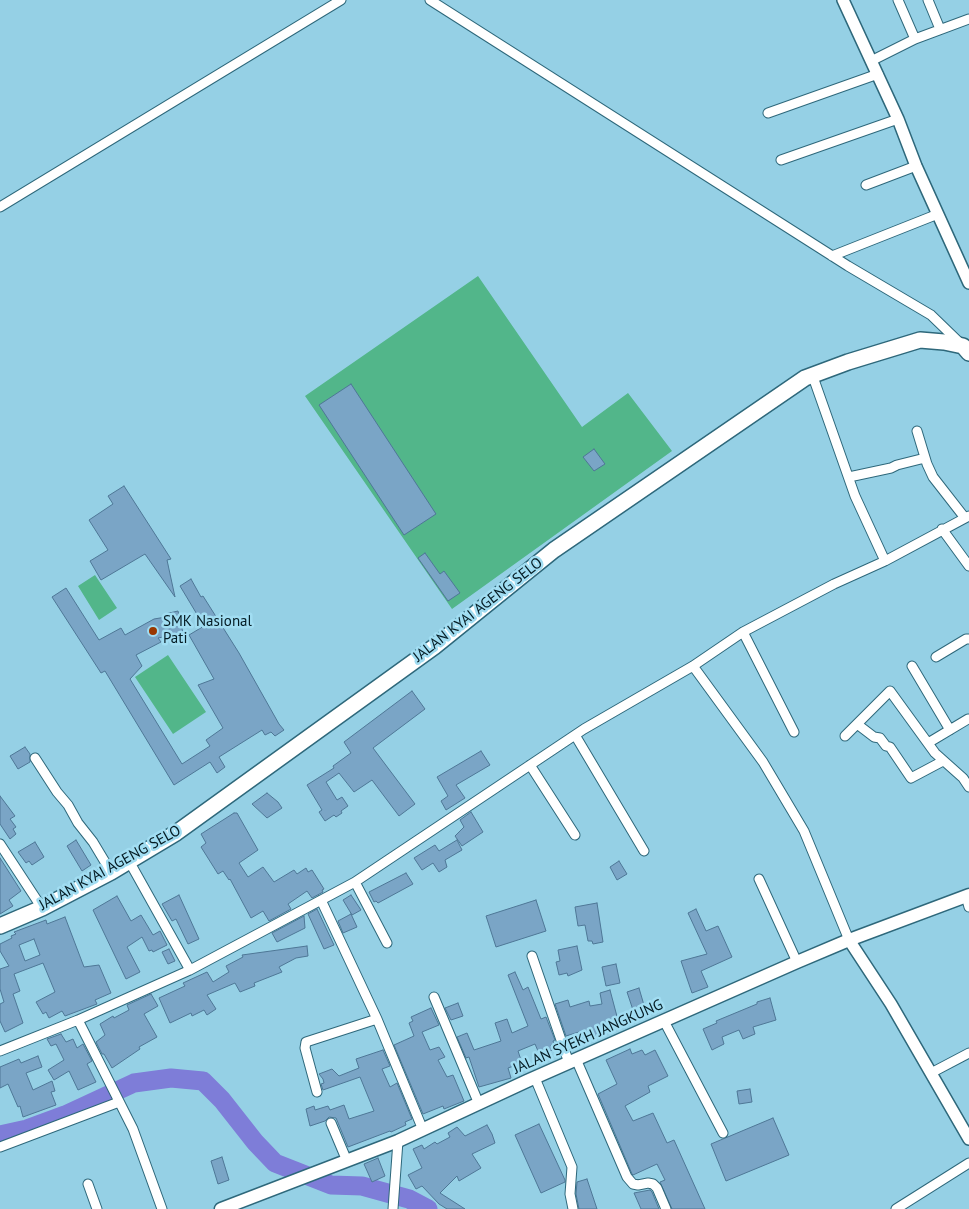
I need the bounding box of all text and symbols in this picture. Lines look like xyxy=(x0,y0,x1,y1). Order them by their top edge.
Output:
street label: JALAN KYAI AGENG SELO xyxy=(410,554,546,666)
place label: SMK Nasional Pati xyxy=(163,613,252,648)
marker: SMK Nasional Pati xyxy=(147,625,159,637)
street label: JALAN KYAI AGENG SELO xyxy=(36,822,184,914)
street label: JALAN SYEKH JANGKUNG xyxy=(510,996,666,1078)

